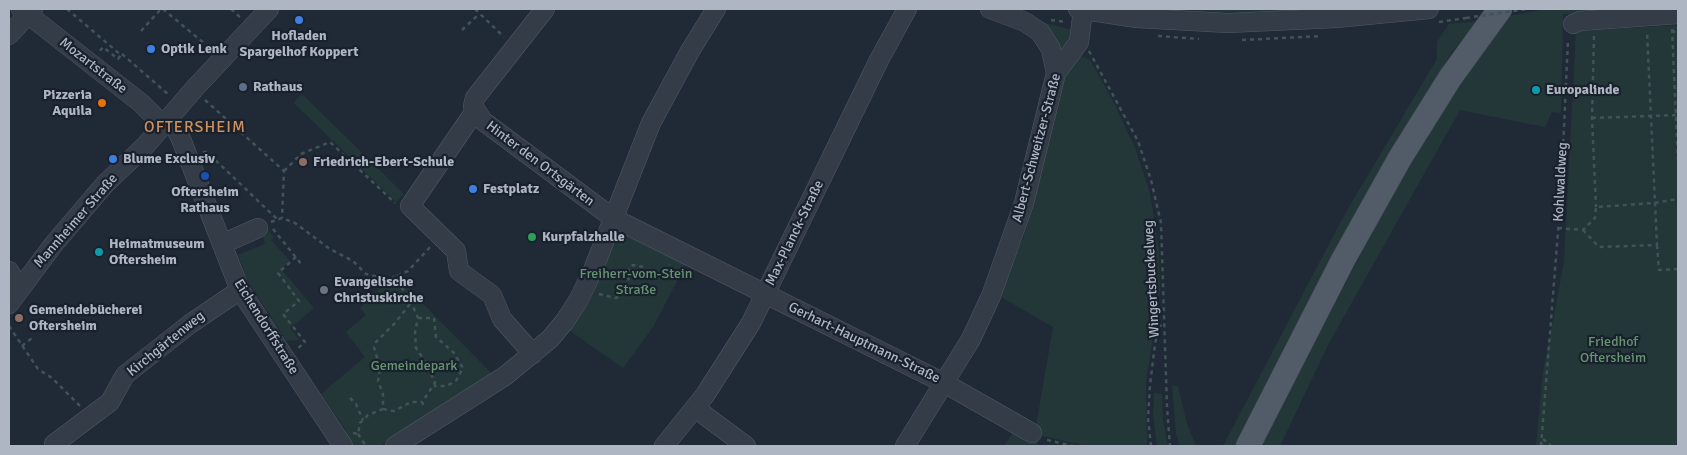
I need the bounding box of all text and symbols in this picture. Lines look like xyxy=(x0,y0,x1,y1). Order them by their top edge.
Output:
marker: Hofladen Spargelhof Koppert xyxy=(293,14,305,26)
place label: Hofladen Spargelhof Koppert xyxy=(240,28,358,60)
street label: Mozartstraße xyxy=(56,34,130,98)
place label: Optik Lenk xyxy=(161,41,227,57)
marker: Optik Lenk xyxy=(145,43,157,55)
street label: Albert-Schweitzer-Straße xyxy=(1009,72,1065,224)
place label: Rathaus xyxy=(253,79,303,95)
marker: Rathaus xyxy=(237,81,249,93)
place label: Europalinde xyxy=(1546,82,1619,98)
marker: Europalinde xyxy=(1530,84,1542,96)
place label: Pizzeria Aquila xyxy=(43,87,92,120)
marker: Pizzeria Aquila xyxy=(96,97,108,109)
district label: OFTERSHEIM xyxy=(143,118,247,138)
street label: Hinter den Ortsgärten xyxy=(483,118,597,210)
street label: Kohlwaldweg xyxy=(1551,142,1571,222)
place label: Blume Exclusiv xyxy=(123,151,215,167)
marker: Blume Exclusiv xyxy=(107,153,119,165)
place label: Friedrich-Ebert-Schule xyxy=(313,154,454,170)
marker: Friedrich-Ebert-Schule xyxy=(297,156,309,168)
marker: Oftersheim Rathaus xyxy=(199,170,211,182)
street label: Mannheimer Straße xyxy=(31,171,121,271)
street label: Max-Planck-Straße xyxy=(762,178,828,288)
place label: Festplatz xyxy=(483,181,539,197)
marker: Festplatz xyxy=(467,183,479,195)
place label: Oftersheim Rathaus xyxy=(171,184,239,216)
street label: Wingertsbuckelweg xyxy=(1141,220,1163,338)
place label: Kurpfalzhalle xyxy=(542,229,625,245)
marker: Kurpfalzhalle xyxy=(526,231,538,243)
place label: Heimatmuseum Oftersheim xyxy=(109,236,205,268)
marker: Heimatmuseum Oftersheim xyxy=(93,246,105,258)
park label: Freiherr-vom-Stein Straße xyxy=(579,266,693,298)
place label: Evangelische Christuskirche xyxy=(334,274,423,306)
street label: Eichendorffstraße xyxy=(230,276,302,378)
marker: Evangelische Christuskirche xyxy=(318,284,330,296)
street label: Gerhart-Hauptmann-Straße xyxy=(785,299,943,387)
place label: Gemeindebücherei Oftersheim xyxy=(29,302,143,334)
street label: Kirchgärtenweg xyxy=(124,308,208,380)
marker: Gemeindebücherei Oftersheim xyxy=(13,312,25,324)
park label: Friedhof Oftersheim xyxy=(1580,334,1646,367)
park label: Gemeindepark xyxy=(371,358,457,374)

